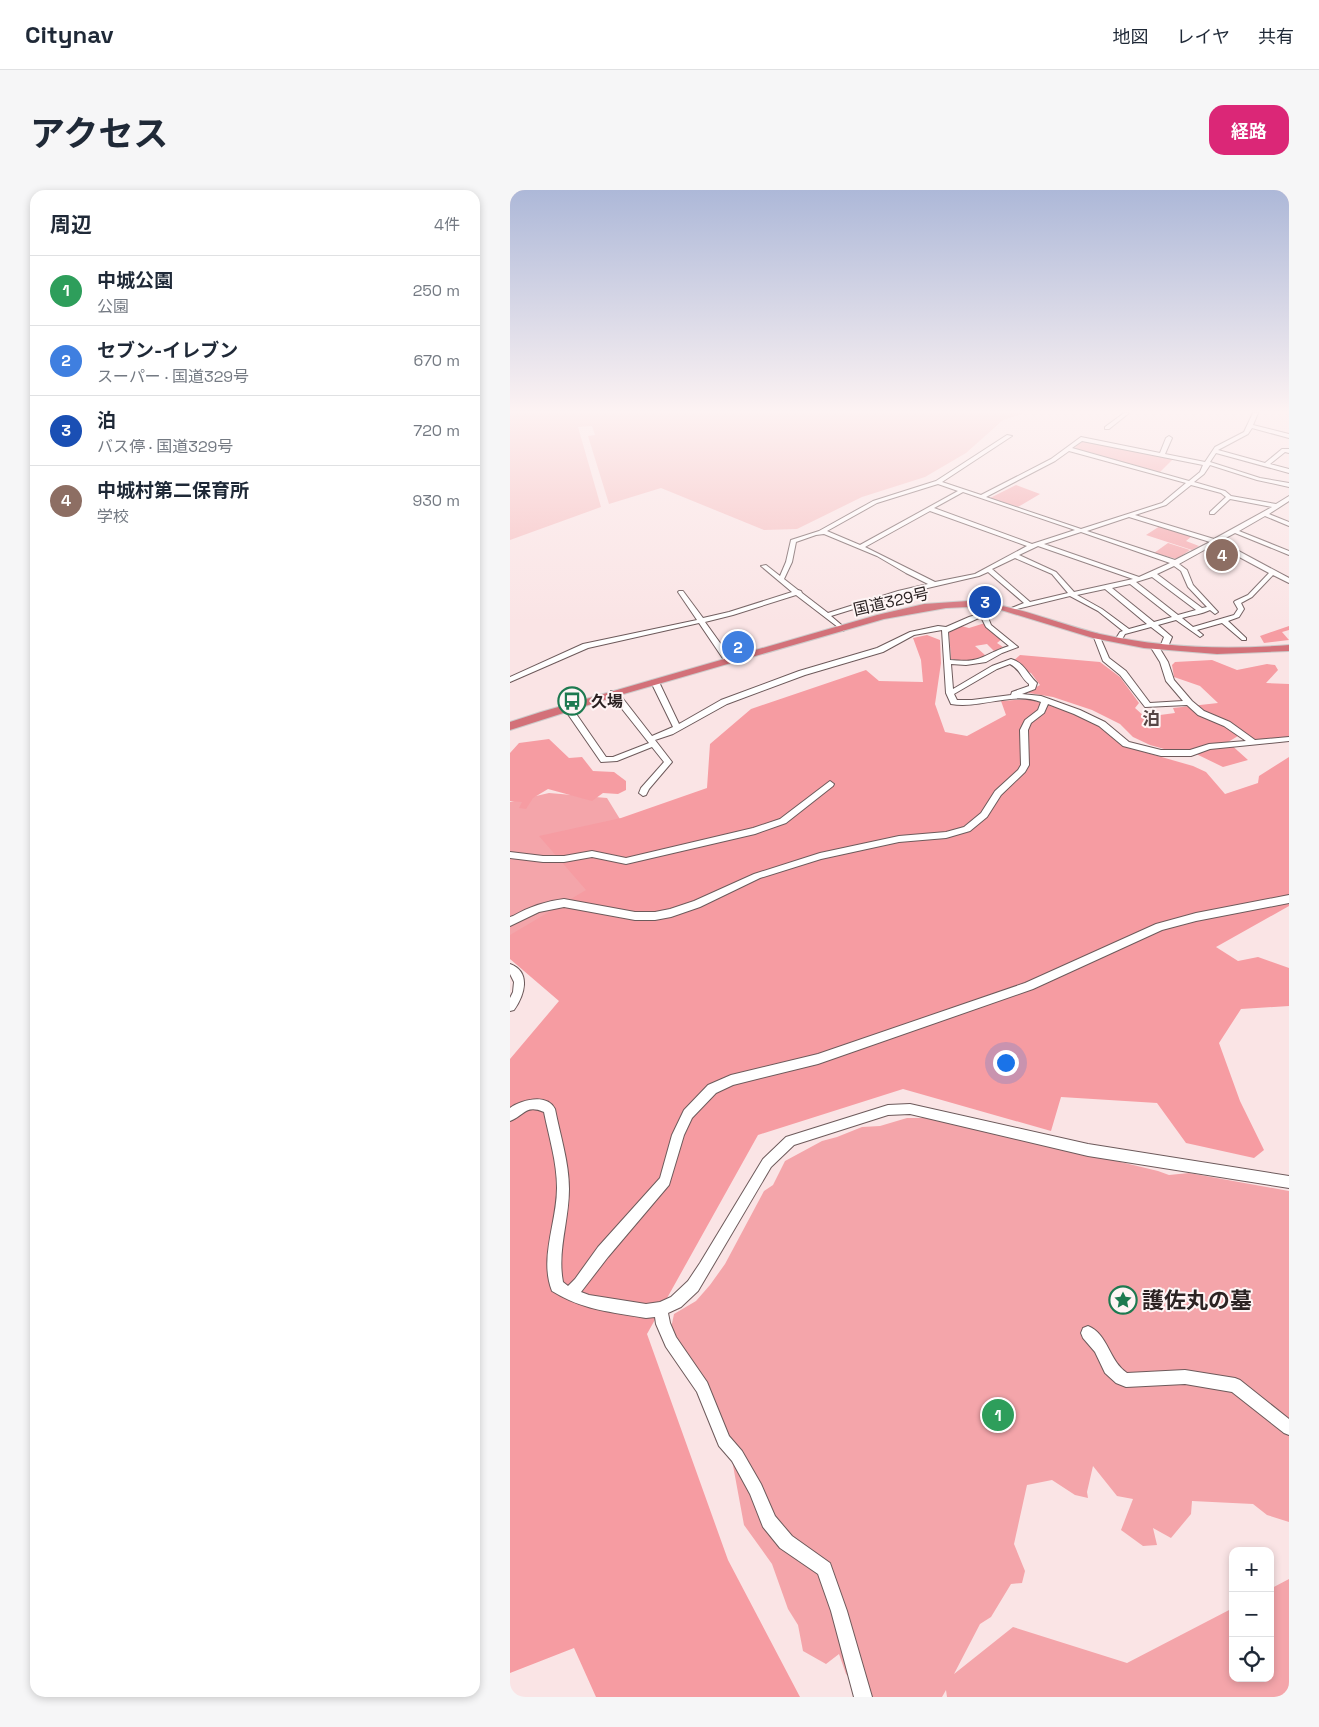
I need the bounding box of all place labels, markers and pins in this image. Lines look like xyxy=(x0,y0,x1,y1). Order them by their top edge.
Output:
pin: 4 xyxy=(1206,536,1238,574)
pin: 3 xyxy=(969,583,1001,621)
pin: 2 xyxy=(722,628,754,666)
bus stop icon: 久場 xyxy=(557,686,587,716)
place label: 久場 xyxy=(591,691,623,712)
place icon: 護佐丸の墓 xyxy=(1108,1285,1138,1315)
place label: 護佐丸の墓 xyxy=(1142,1286,1252,1314)
pin: 1 xyxy=(982,1396,1014,1434)

